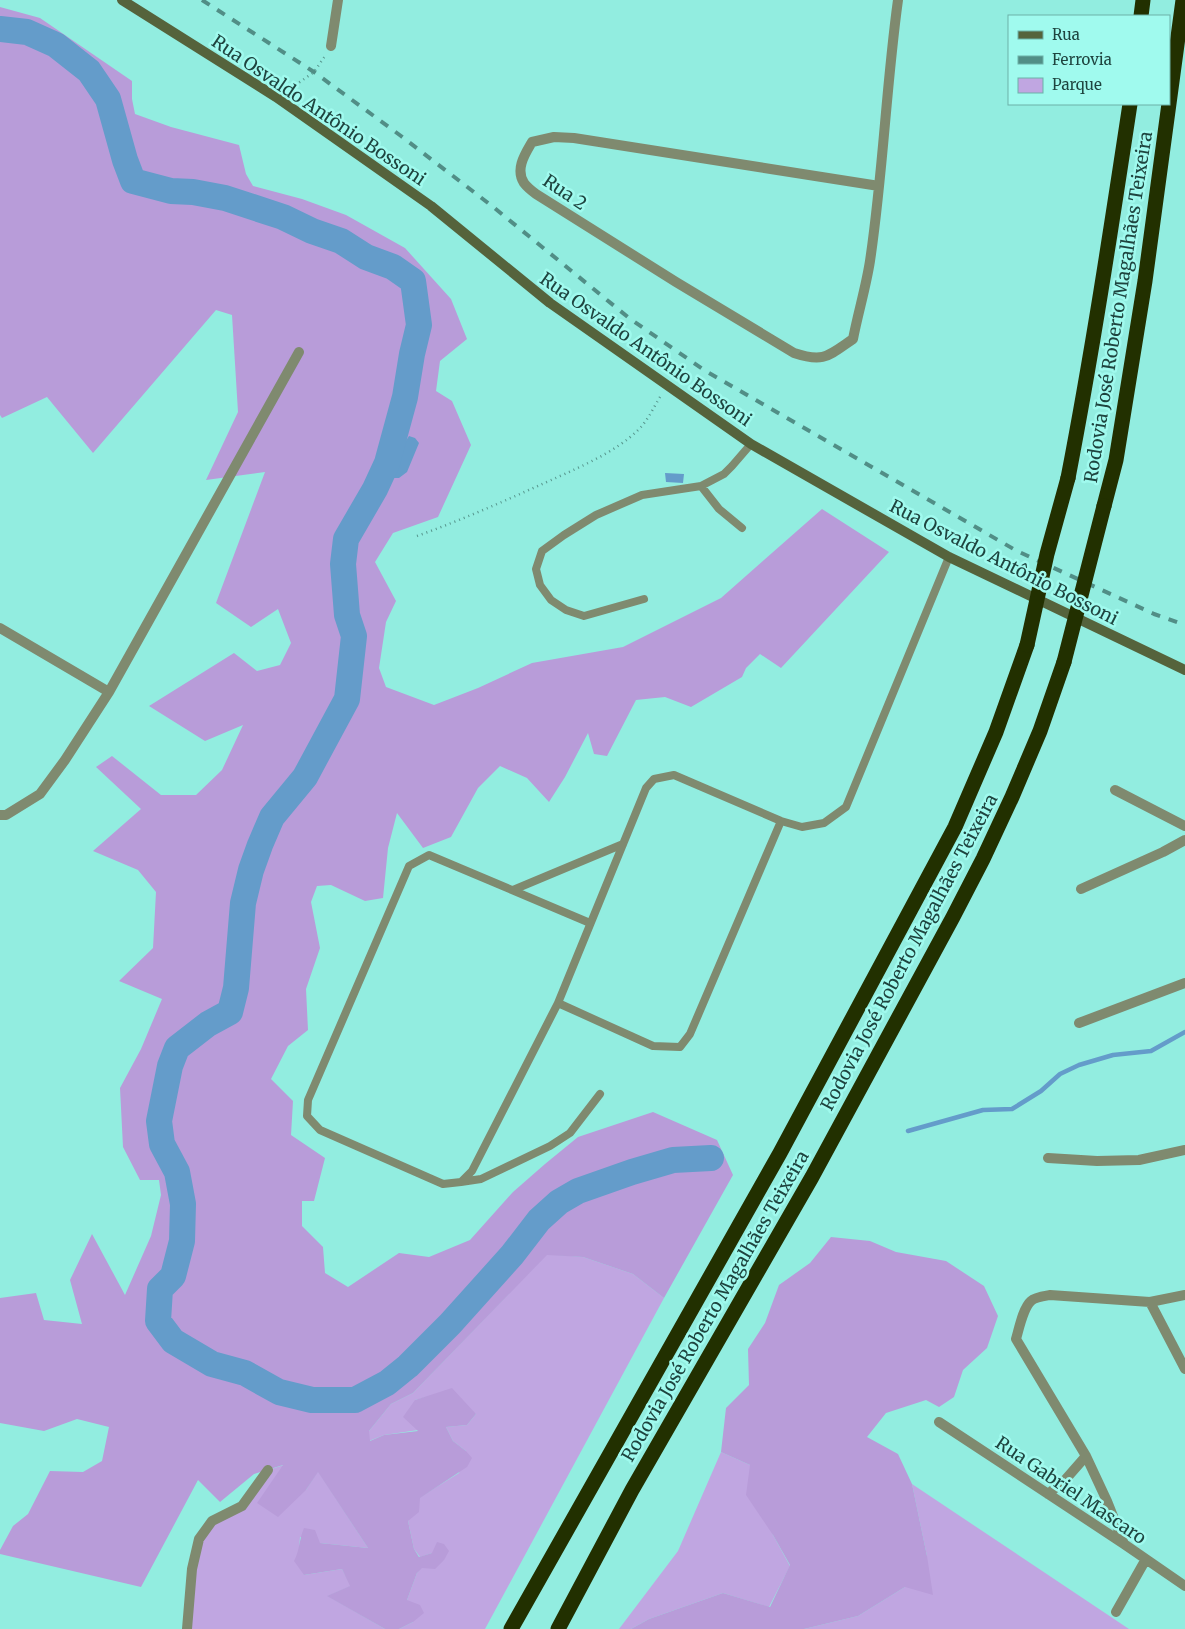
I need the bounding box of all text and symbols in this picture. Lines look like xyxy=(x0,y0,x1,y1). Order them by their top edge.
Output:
legend xyxy=(1008,15,1170,105)
text: Rua xyxy=(1052,25,1080,44)
street label: Rua Osvaldo Antônio Bossoni xyxy=(208,30,431,190)
text: Ferrovia xyxy=(1052,50,1112,69)
text: Parque xyxy=(1052,75,1102,94)
street label: Rodovia José Roberto Magalhães Teixeira xyxy=(1079,129,1157,484)
street label: Rua 2 xyxy=(539,169,591,215)
street label: Rua Osvaldo Antônio Bossoni xyxy=(536,267,756,431)
street label: Rua Osvaldo Antônio Bossoni xyxy=(886,494,1122,630)
street label: Rodovia José Roberto Magalhães Teixeira xyxy=(815,789,1003,1114)
street label: Rodovia José Roberto Magalhães Teixeira xyxy=(616,1146,814,1466)
street label: Rua Gabriel Mascaro xyxy=(991,1431,1151,1549)

